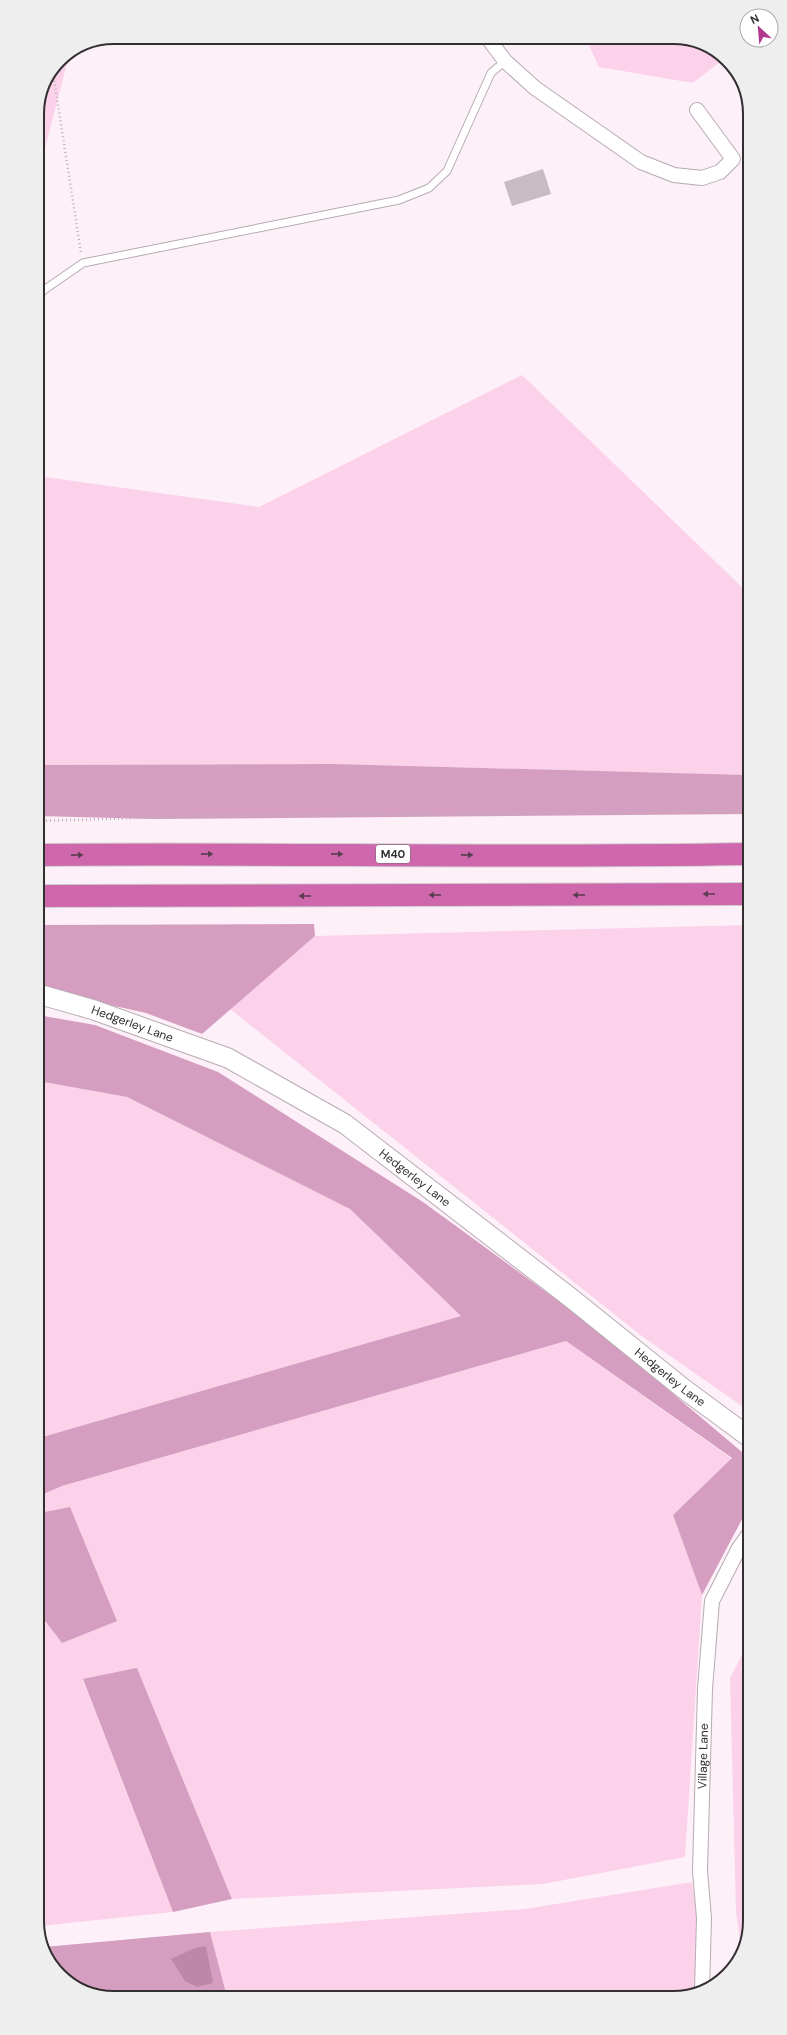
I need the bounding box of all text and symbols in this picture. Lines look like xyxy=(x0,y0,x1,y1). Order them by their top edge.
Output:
north arrow xyxy=(739,8,779,48)
text: N xyxy=(748,11,761,27)
road number: M40 xyxy=(376,845,410,863)
one-way arrow xyxy=(201,850,213,857)
one-way arrow xyxy=(331,851,344,857)
one-way arrow xyxy=(71,852,84,858)
one-way arrow xyxy=(461,852,474,858)
one-way arrow xyxy=(702,891,715,897)
one-way arrow xyxy=(428,892,441,898)
one-way arrow xyxy=(572,892,585,898)
one-way arrow xyxy=(298,893,311,899)
street label: Hedgerley Lane xyxy=(89,1002,176,1046)
street label: Hedgerley Lane xyxy=(376,1145,454,1210)
street label: Hedgerley Lane xyxy=(631,1344,709,1410)
street label: Village Lane xyxy=(694,1723,712,1789)

